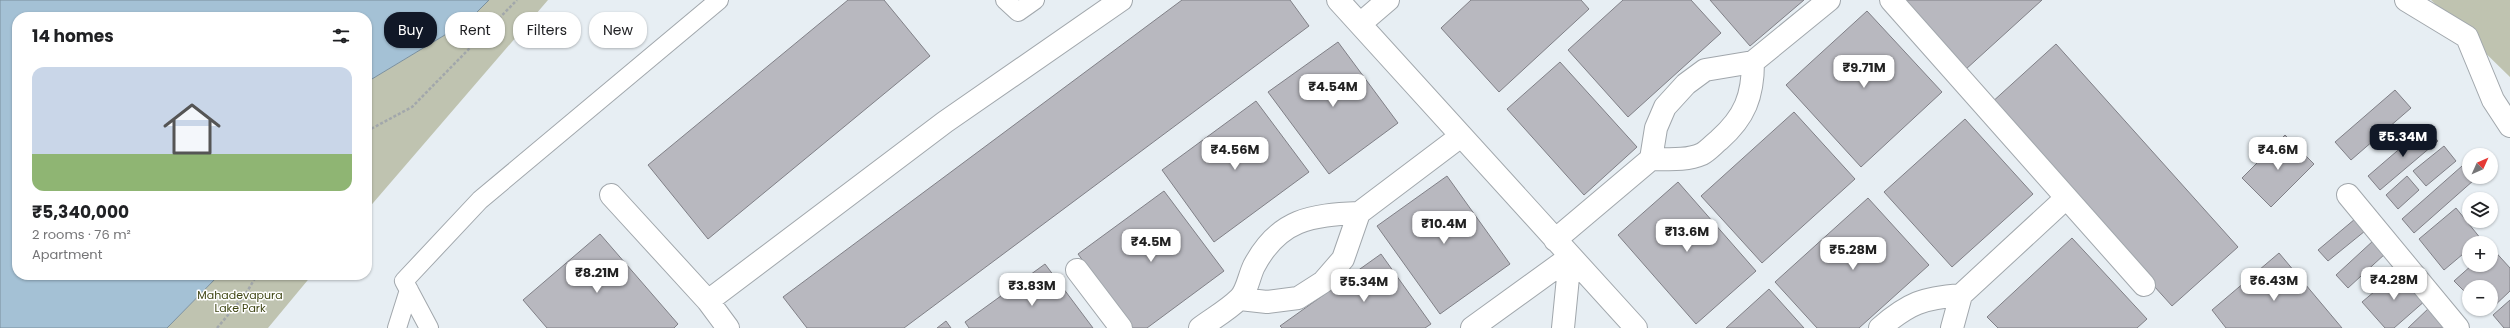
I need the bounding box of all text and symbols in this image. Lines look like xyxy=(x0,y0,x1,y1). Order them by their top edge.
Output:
chip: Buy xyxy=(384,12,437,48)
chip: Rent xyxy=(445,12,505,48)
chip: Filters xyxy=(513,12,581,48)
chip: New xyxy=(589,12,647,48)
text: 14 homes xyxy=(32,24,114,48)
icon: filters xyxy=(330,25,352,47)
pin: ₹9.71M xyxy=(1831,55,1897,89)
text: ₹9.71M xyxy=(1842,58,1886,77)
pin: ₹4.54M xyxy=(1300,74,1366,108)
text: ₹4.54M xyxy=(1308,77,1358,96)
icon: home xyxy=(156,93,228,165)
pin: ₹5.34M xyxy=(2370,124,2436,158)
text: ₹5.34M xyxy=(2379,127,2427,146)
pin: ₹4.56M xyxy=(1202,137,1268,171)
pin: ₹4.6M xyxy=(2250,137,2306,171)
text: ₹4.56M xyxy=(1211,140,1259,159)
text: ₹4.6M xyxy=(2258,140,2298,159)
north arrow xyxy=(2462,148,2498,184)
map controls xyxy=(2462,148,2498,316)
button: layers xyxy=(2462,192,2498,228)
text: ₹5,340,000 xyxy=(32,200,129,224)
pin: ₹10.4M xyxy=(1411,211,1477,245)
text: ₹10.4M xyxy=(1421,214,1467,233)
pin: ₹13.6M xyxy=(1654,219,1720,253)
text: ₹13.6M xyxy=(1665,222,1709,241)
text: 2 rooms · 76 m² xyxy=(32,225,131,244)
pin: ₹4.5M xyxy=(1123,229,1179,263)
text: ₹4.5M xyxy=(1131,232,1171,251)
button: + xyxy=(2462,236,2498,272)
pin: ₹5.28M xyxy=(1820,237,1886,271)
text: ₹5.28M xyxy=(1829,240,1877,259)
text: Apartment xyxy=(32,245,102,264)
pin: ₹8.21M xyxy=(564,260,630,294)
text: ₹8.21M xyxy=(575,263,619,282)
pin: ₹4.28M xyxy=(2361,267,2427,301)
pin: ₹6.43M xyxy=(2241,268,2307,302)
pin: ₹5.34M xyxy=(1331,269,1397,303)
text: ₹4.28M xyxy=(2370,270,2418,289)
text: ₹6.43M xyxy=(2250,271,2298,290)
text: ₹5.34M xyxy=(1340,272,1388,291)
pin: ₹3.83M xyxy=(999,273,1065,307)
text: ₹3.83M xyxy=(1008,276,1056,295)
button: − xyxy=(2462,280,2498,316)
park label: Mahadevapura Lake Park xyxy=(197,287,283,316)

